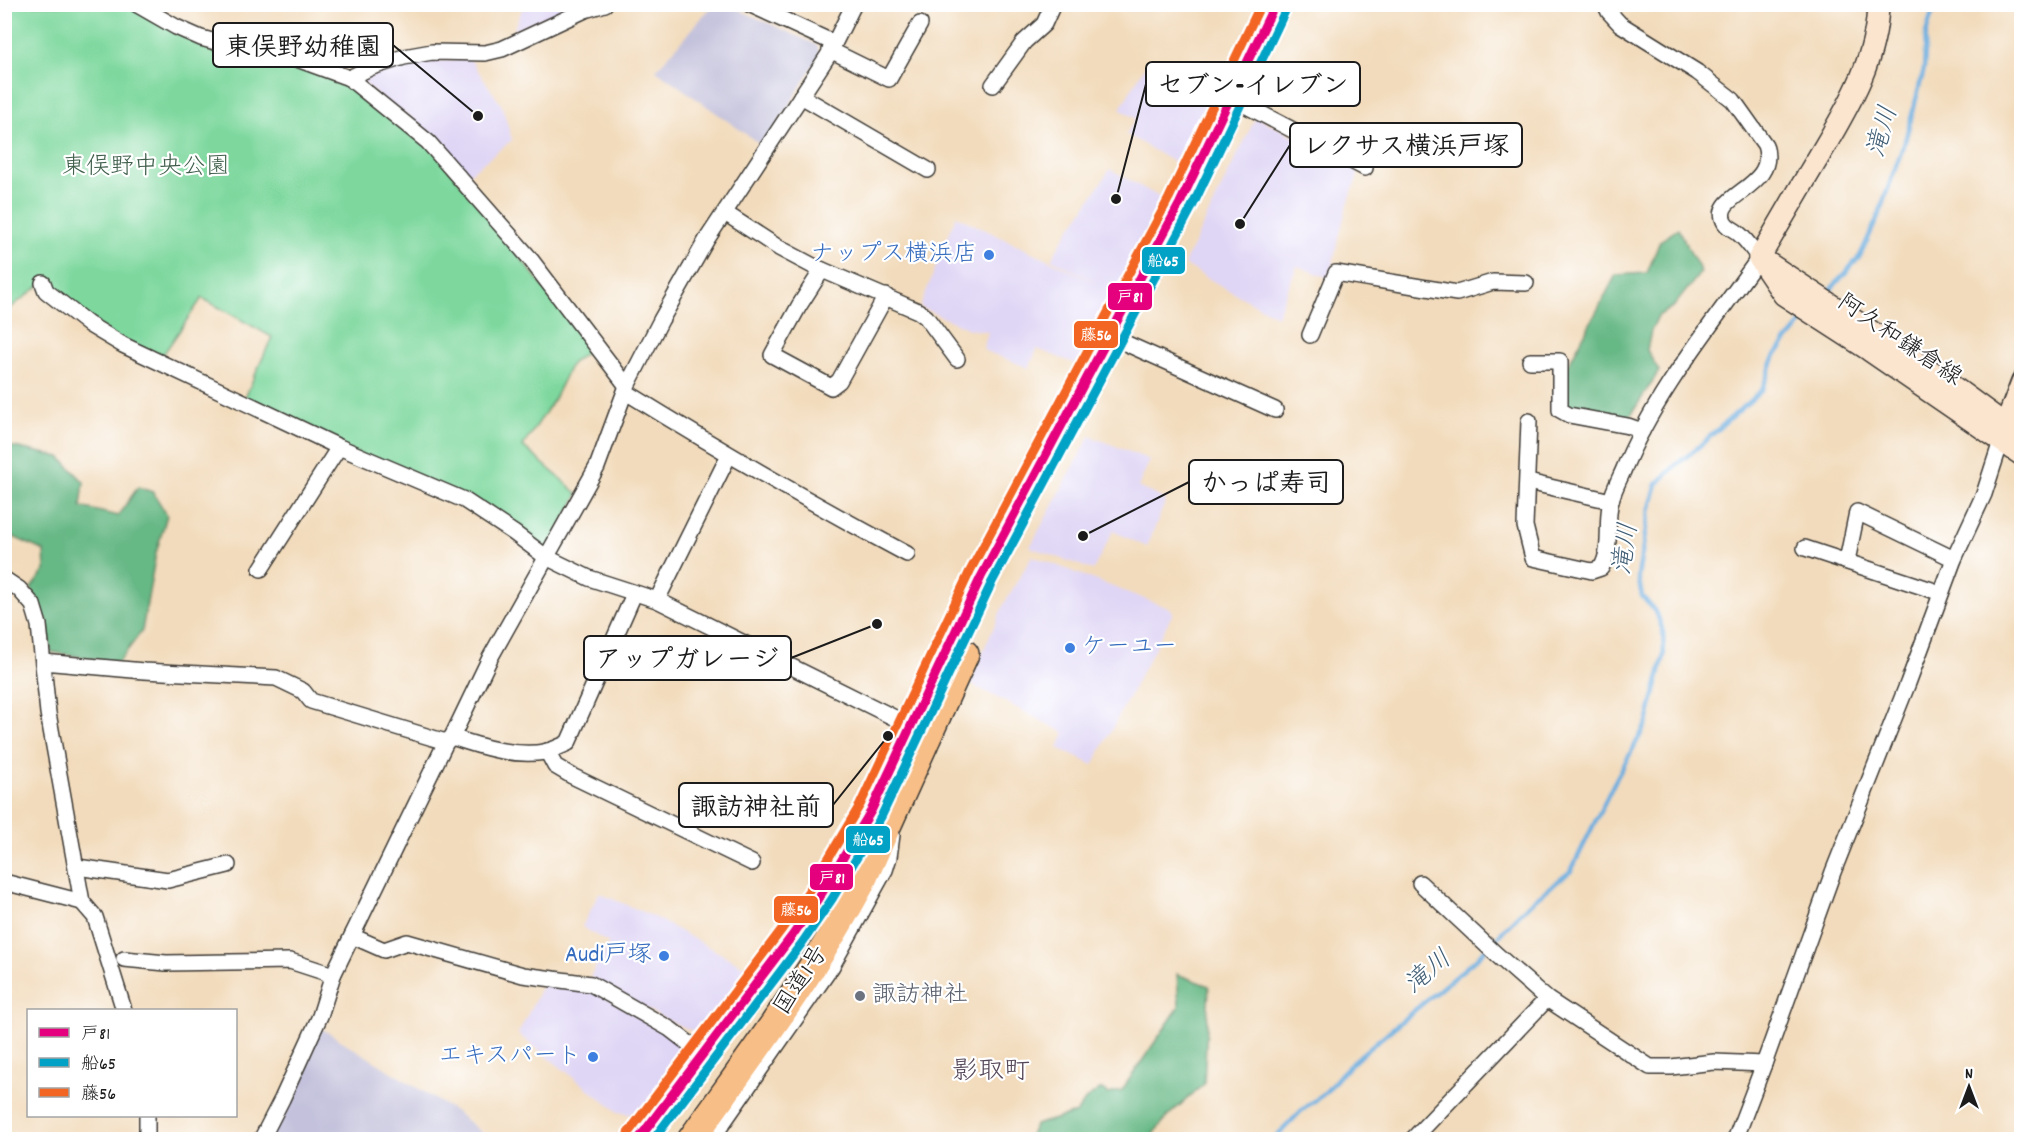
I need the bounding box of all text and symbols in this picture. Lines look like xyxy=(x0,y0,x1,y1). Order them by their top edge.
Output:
callout: 東俣野幼稚園 xyxy=(213,23,393,67)
text: 東俣野幼稚園 xyxy=(225,31,381,68)
callout: セブン-イレブン xyxy=(1146,62,1360,106)
text: セブン-イレブン xyxy=(1158,69,1348,106)
water label: 滝川 xyxy=(1859,102,1909,162)
callout: レクサス横浜戸塚 xyxy=(1290,123,1522,167)
text: レクサス横浜戸塚 xyxy=(1303,130,1509,167)
park label: 東俣野中央公園 xyxy=(62,151,230,185)
place label: ナップス横浜店 xyxy=(810,238,977,272)
line badge: 船65 xyxy=(1141,246,1186,275)
marker: ナップス横浜店 xyxy=(982,248,996,262)
text: 船65 xyxy=(1147,251,1179,274)
line badge: 戸81 xyxy=(1107,282,1153,311)
text: 戸81 xyxy=(1117,287,1143,310)
street label: 阿久和鎌倉線 xyxy=(1830,287,1968,395)
line badge: 藤56 xyxy=(1073,320,1119,349)
text: 藤56 xyxy=(1080,325,1112,348)
callout: かっぱ寿司 xyxy=(1189,460,1343,504)
text: かっぱ寿司 xyxy=(1201,467,1331,504)
water label: 滝川 xyxy=(1605,521,1649,577)
place label: ケーユー xyxy=(1082,631,1177,665)
callout: アップガレージ xyxy=(584,636,791,680)
marker: ケーユー xyxy=(1063,641,1077,655)
text: アップガレージ xyxy=(595,643,779,680)
callout: 諏訪神社前 xyxy=(679,783,833,827)
text: 諏訪神社前 xyxy=(691,791,821,828)
line badge: 船65 xyxy=(845,825,891,854)
text: 船65 xyxy=(852,830,884,853)
line badge: 戸81 xyxy=(809,863,854,891)
text: 戸81 xyxy=(819,868,845,891)
line badge: 藤56 xyxy=(773,895,819,924)
text: 藤56 xyxy=(780,900,812,923)
place label: Audi戸塚 xyxy=(565,939,652,973)
street label: 国道1号 xyxy=(767,939,837,1023)
water label: 滝川 xyxy=(1397,942,1461,1004)
marker: Audi戸塚 xyxy=(657,949,671,963)
place label: 諏訪神社 xyxy=(872,979,968,1013)
marker: 諏訪神社 xyxy=(853,989,867,1003)
legend xyxy=(27,1009,237,1117)
text: 戸81 xyxy=(81,1023,110,1048)
place label: エキスパート xyxy=(438,1040,581,1074)
marker: エキスパート xyxy=(586,1050,600,1064)
text: 船65 xyxy=(81,1053,116,1078)
district label: 影取町 xyxy=(952,1054,1030,1091)
north arrow xyxy=(1939,1057,1999,1117)
text: N xyxy=(1965,1063,1973,1086)
text: 藤56 xyxy=(81,1083,116,1108)

